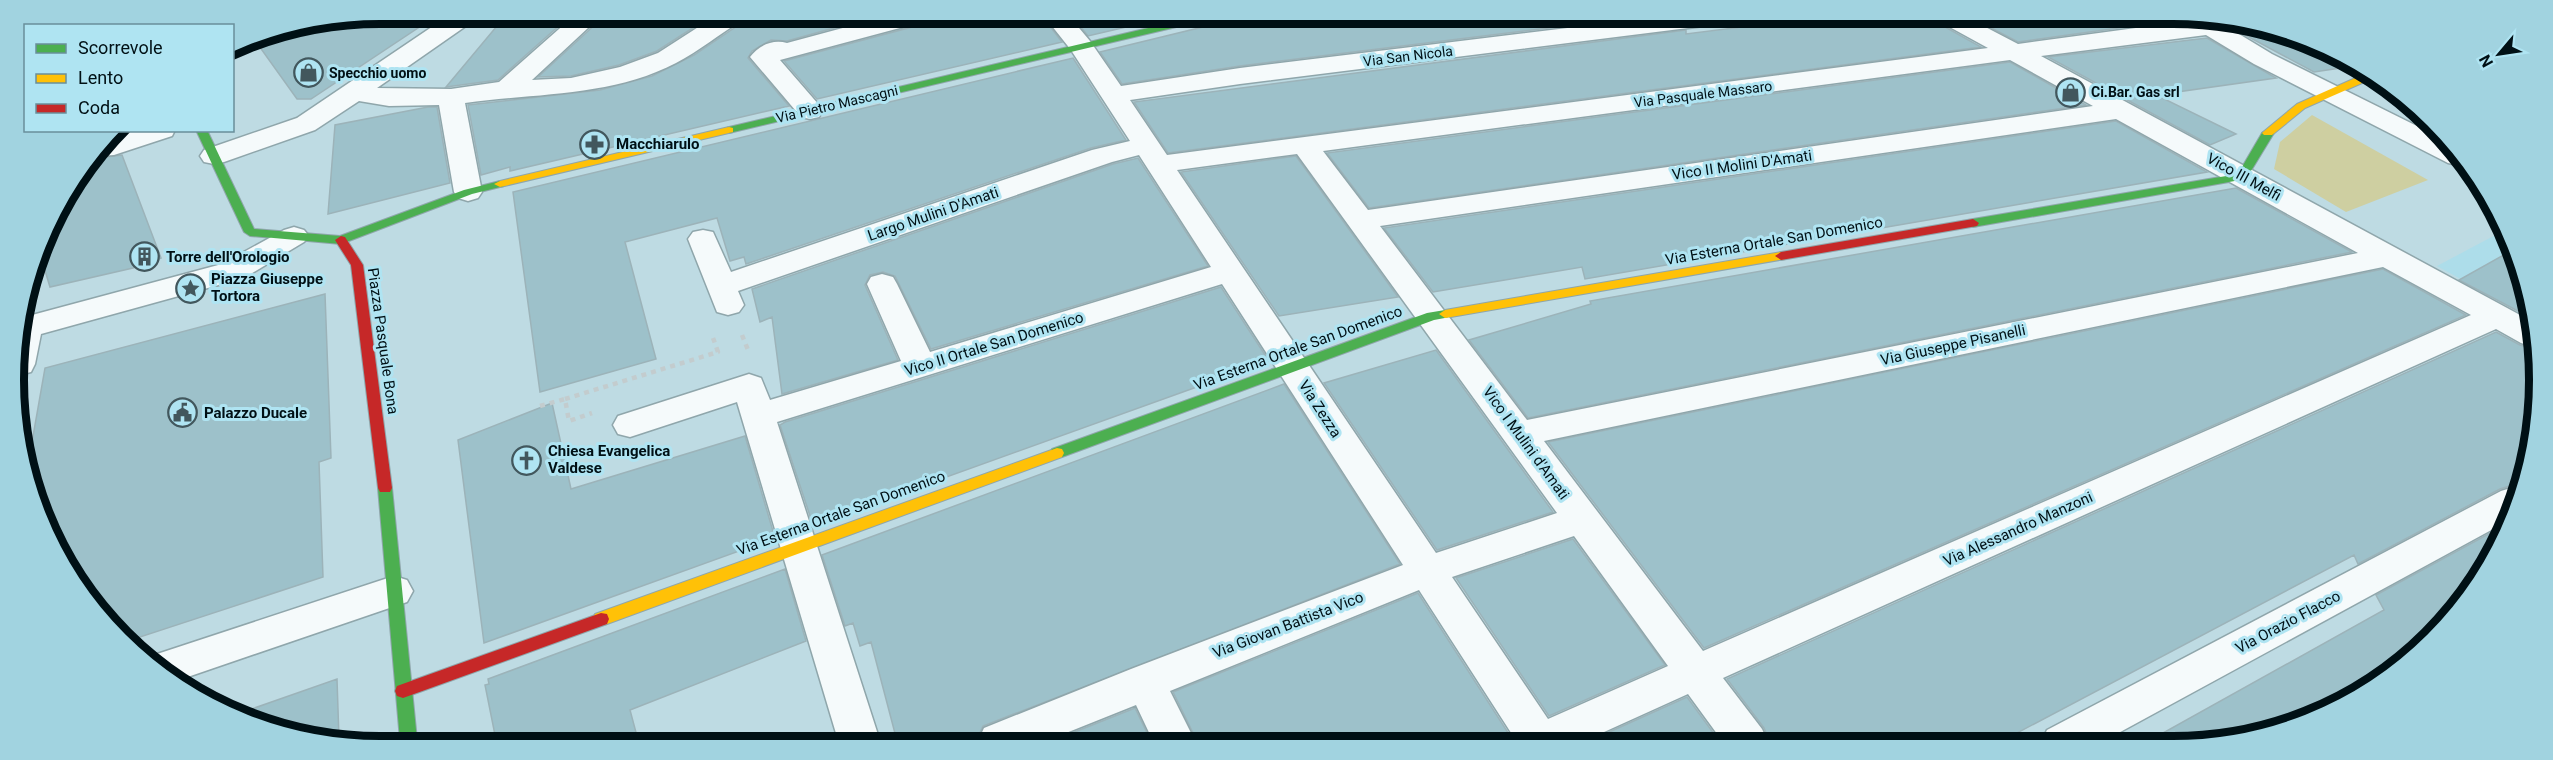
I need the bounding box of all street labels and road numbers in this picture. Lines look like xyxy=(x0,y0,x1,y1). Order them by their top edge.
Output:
street label: Via San Nicola xyxy=(1362,43,1454,69)
street label: Via Pasquale Massaro xyxy=(1633,78,1773,110)
street label: Via Pietro Mascagni xyxy=(774,82,900,126)
street label: Vico II Molini D'Amati xyxy=(1671,146,1813,184)
street label: Vico III Melfi xyxy=(2204,149,2284,205)
street label: Largo Mulini D'Amati xyxy=(865,183,1001,245)
street label: Via Esterna Ortale San Domenico xyxy=(1664,213,1884,269)
street label: Piazza Pasquale Bona xyxy=(364,266,402,416)
street label: Via Esterna Ortale San Domenico xyxy=(1191,302,1405,394)
street label: Vico II Ortale San Domenico xyxy=(902,308,1086,380)
street label: Via Giuseppe Pisanelli xyxy=(1879,321,2027,369)
street label: Via Zezza xyxy=(1295,377,1345,441)
street label: Vico I Mulini d'Amati xyxy=(1479,383,1573,503)
street label: Via Esterna Ortale San Domenico xyxy=(734,467,948,559)
street label: Via Alessandro Manzoni xyxy=(1941,488,2095,570)
street label: Via Orazio Flacco xyxy=(2233,587,2343,657)
street label: Via Giovan Battista Vico xyxy=(1210,588,1366,662)

